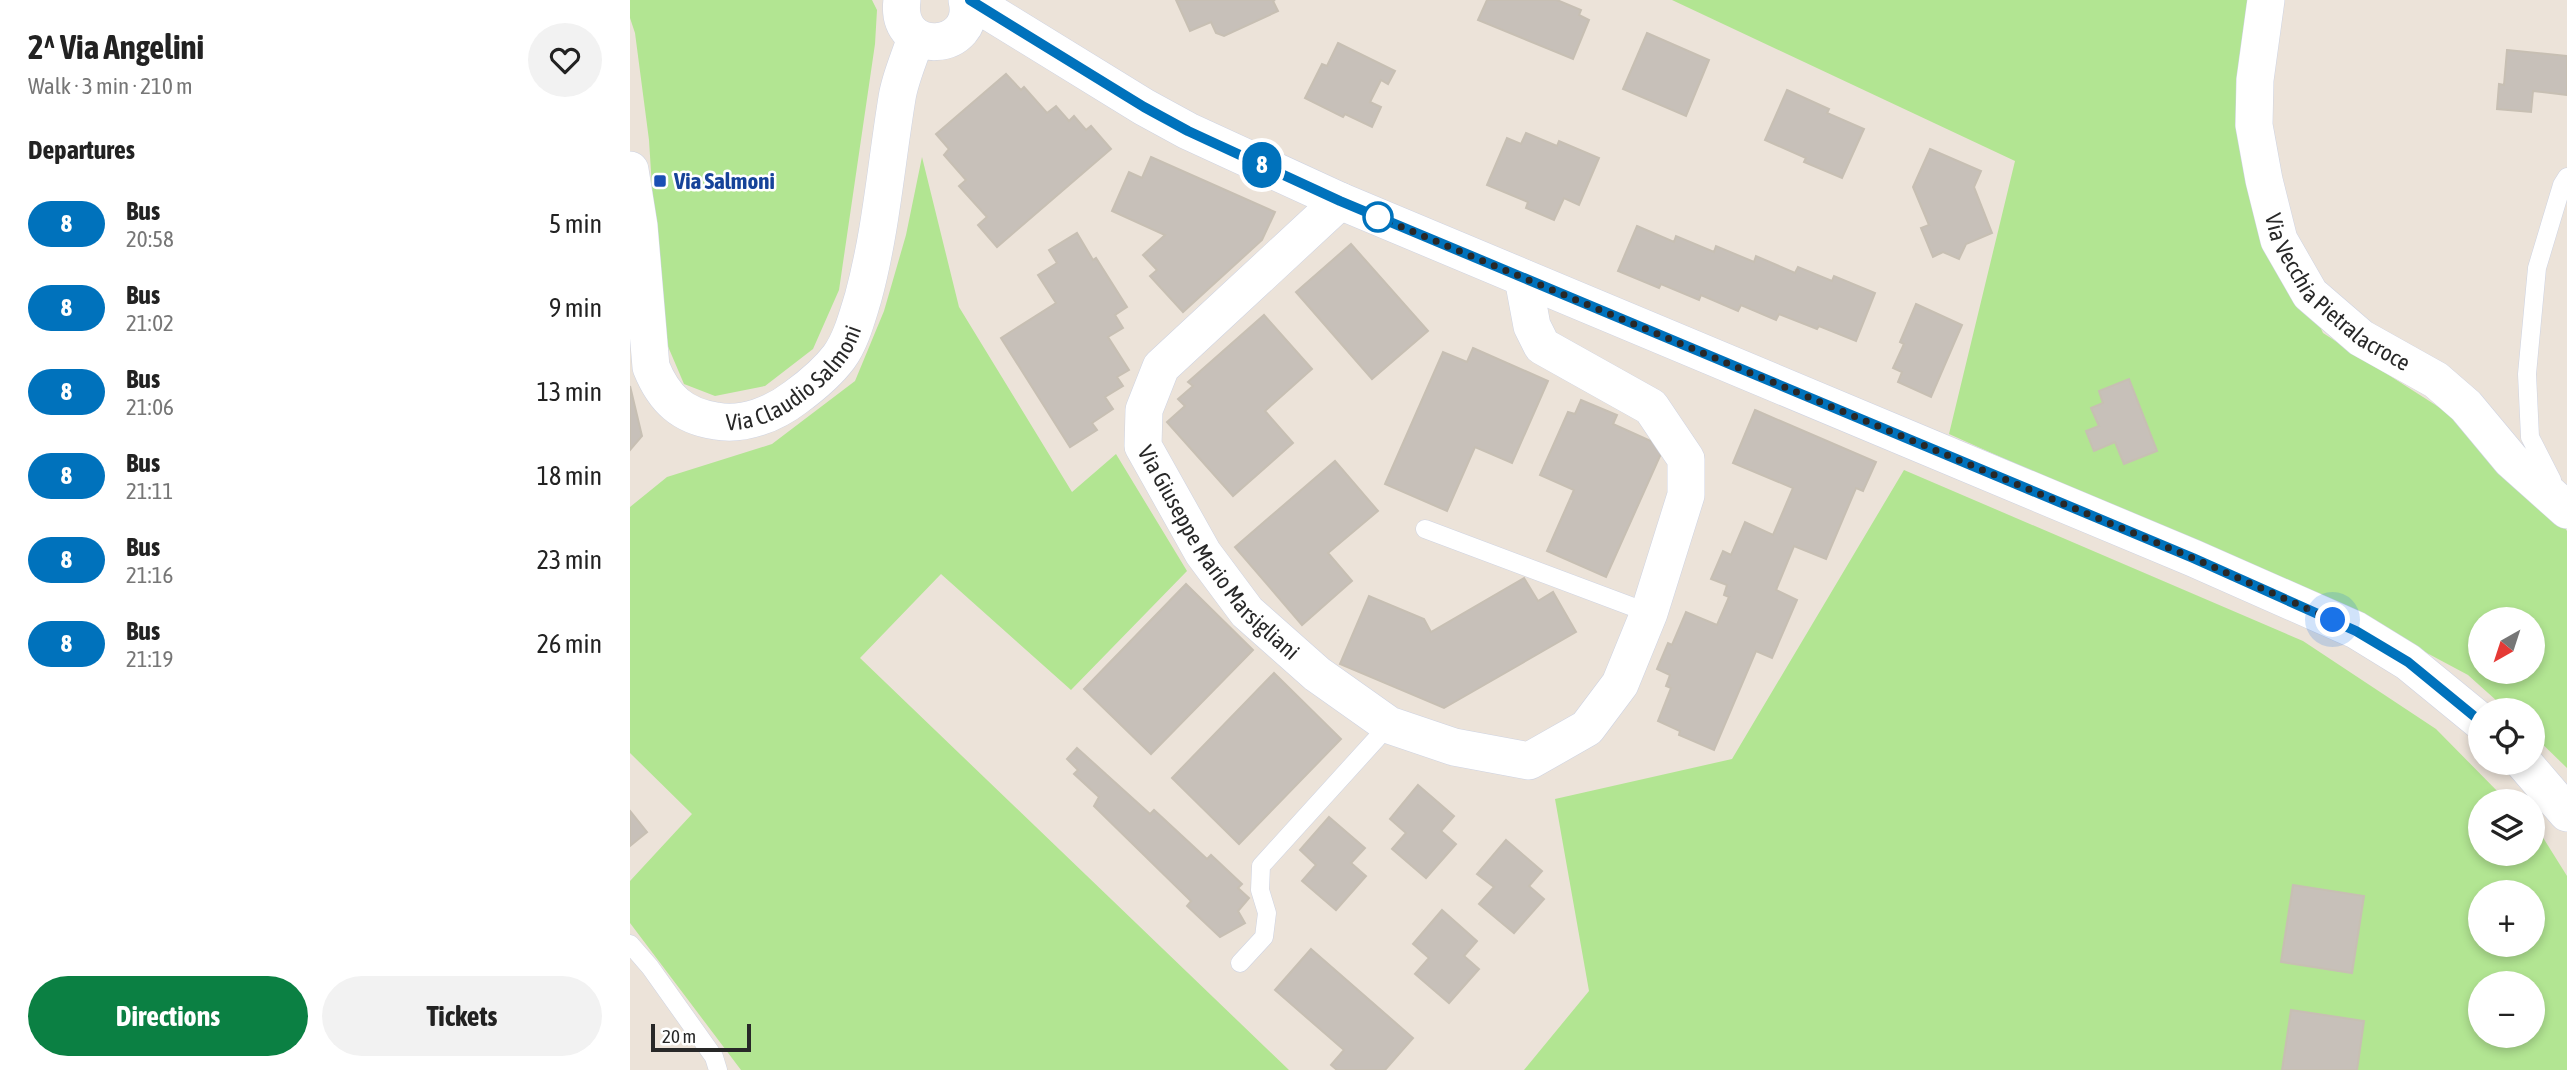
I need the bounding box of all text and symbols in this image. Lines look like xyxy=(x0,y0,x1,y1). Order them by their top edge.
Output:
button: heart xyxy=(528,23,602,97)
text: 2^ Via Angelini xyxy=(28,28,204,66)
text: Walk · 3 min · 210 m xyxy=(28,73,192,99)
text: Departures xyxy=(28,135,135,165)
line badge: 8 xyxy=(1239,142,1285,188)
text: 8 xyxy=(1256,151,1268,178)
place label: Via Salmoni xyxy=(673,168,775,194)
marker: Via Salmoni xyxy=(652,173,668,189)
text: Bus xyxy=(126,196,160,226)
unlabelled marker xyxy=(1363,202,1393,232)
text: 5 min xyxy=(549,209,602,239)
text: 8 xyxy=(61,210,72,237)
street label: Via Vecchia Pietralacroce xyxy=(2260,211,2415,376)
text: 20:58 xyxy=(126,226,174,252)
text: Bus xyxy=(126,280,160,310)
text: 9 min xyxy=(549,293,602,323)
text: 8 xyxy=(61,294,72,321)
text: 21:02 xyxy=(126,310,174,336)
street label: Via Claudio Salmoni xyxy=(725,322,866,435)
text: Bus xyxy=(126,364,160,394)
text: 13 min xyxy=(537,377,602,407)
text: 8 xyxy=(61,378,72,405)
text: 21:06 xyxy=(126,394,174,420)
street label: Via Giuseppe Mario Marsigliani xyxy=(1132,441,1305,665)
text: Bus xyxy=(126,448,160,478)
text: 18 min xyxy=(537,461,602,491)
text: 8 xyxy=(61,462,72,489)
text: 21:11 xyxy=(126,478,173,504)
text: Bus xyxy=(126,532,160,562)
text: 23 min xyxy=(537,545,602,575)
text: 8 xyxy=(61,546,72,573)
text: 21:16 xyxy=(126,562,173,588)
your location xyxy=(2315,602,2350,637)
north arrow xyxy=(2468,607,2544,684)
map controls xyxy=(2468,607,2545,1048)
text: Bus xyxy=(126,616,160,646)
text: 26 min xyxy=(537,629,602,659)
text: 8 xyxy=(61,630,72,657)
text: 21:19 xyxy=(126,646,173,672)
button: locate xyxy=(2468,698,2545,775)
button: layers xyxy=(2468,789,2545,866)
button: + xyxy=(2468,880,2545,957)
button: − xyxy=(2468,971,2545,1048)
button: Directions xyxy=(28,976,308,1056)
button: Tickets xyxy=(322,976,602,1056)
scale bar xyxy=(651,1021,751,1053)
text: 20 m xyxy=(662,1025,696,1047)

